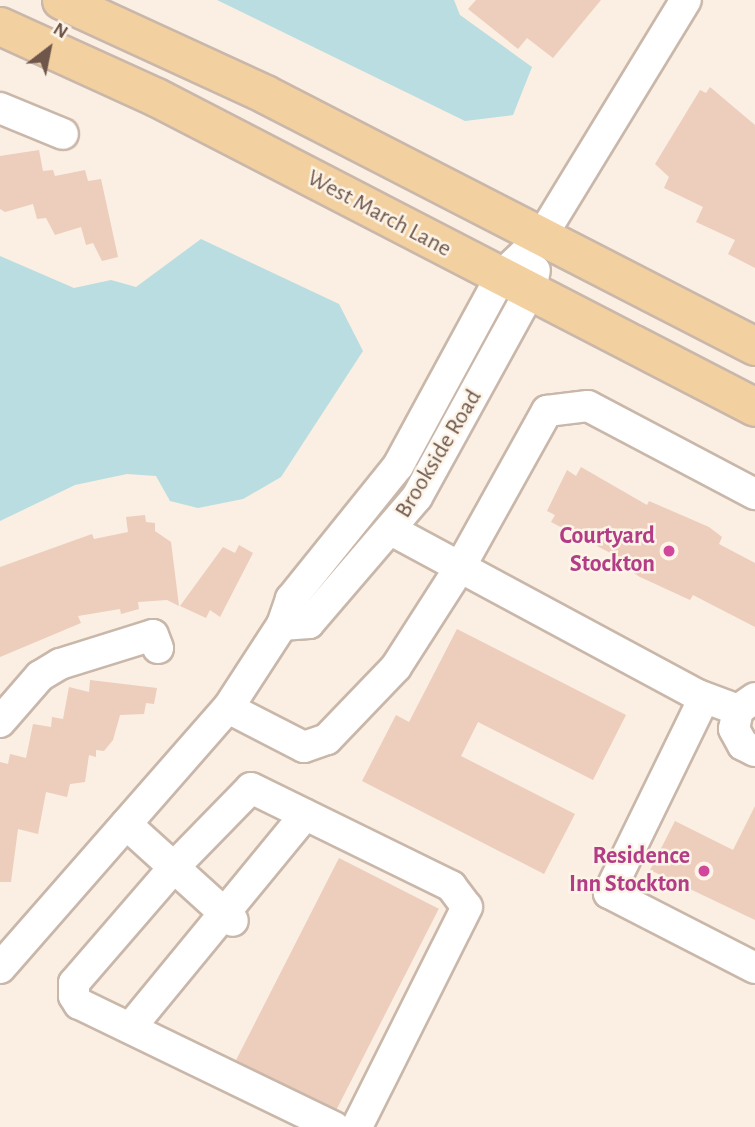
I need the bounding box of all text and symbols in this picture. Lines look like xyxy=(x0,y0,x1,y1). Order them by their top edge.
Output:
north arrow xyxy=(14,14,84,84)
text: N xyxy=(50,19,71,42)
street label: West March Lane xyxy=(302,164,456,264)
street label: Brookside Road xyxy=(389,385,489,523)
place label: Courtyard Stockton xyxy=(559,523,655,579)
marker: Courtyard Stockton xyxy=(661,543,677,559)
place label: Residence Inn Stockton xyxy=(569,843,690,899)
marker: Residence Inn Stockton xyxy=(696,863,712,879)

